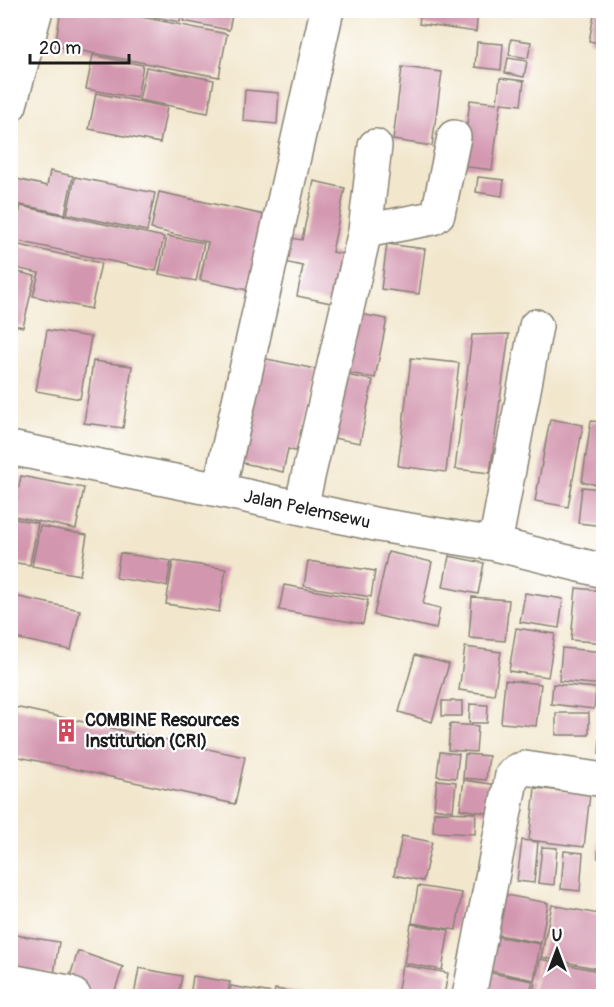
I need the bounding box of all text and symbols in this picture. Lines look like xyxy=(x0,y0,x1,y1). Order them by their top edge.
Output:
scale bar xyxy=(30,27,129,65)
text: 20 m xyxy=(39,37,81,60)
street label: Jalan Pelemsewu xyxy=(241,485,372,534)
place label: COMBINE Resources Institution (CRI) xyxy=(85,709,240,753)
building icon: COMBINE Resources Institution (CRI) xyxy=(54,717,80,743)
north arrow xyxy=(527,920,587,980)
text: U xyxy=(552,926,563,946)

